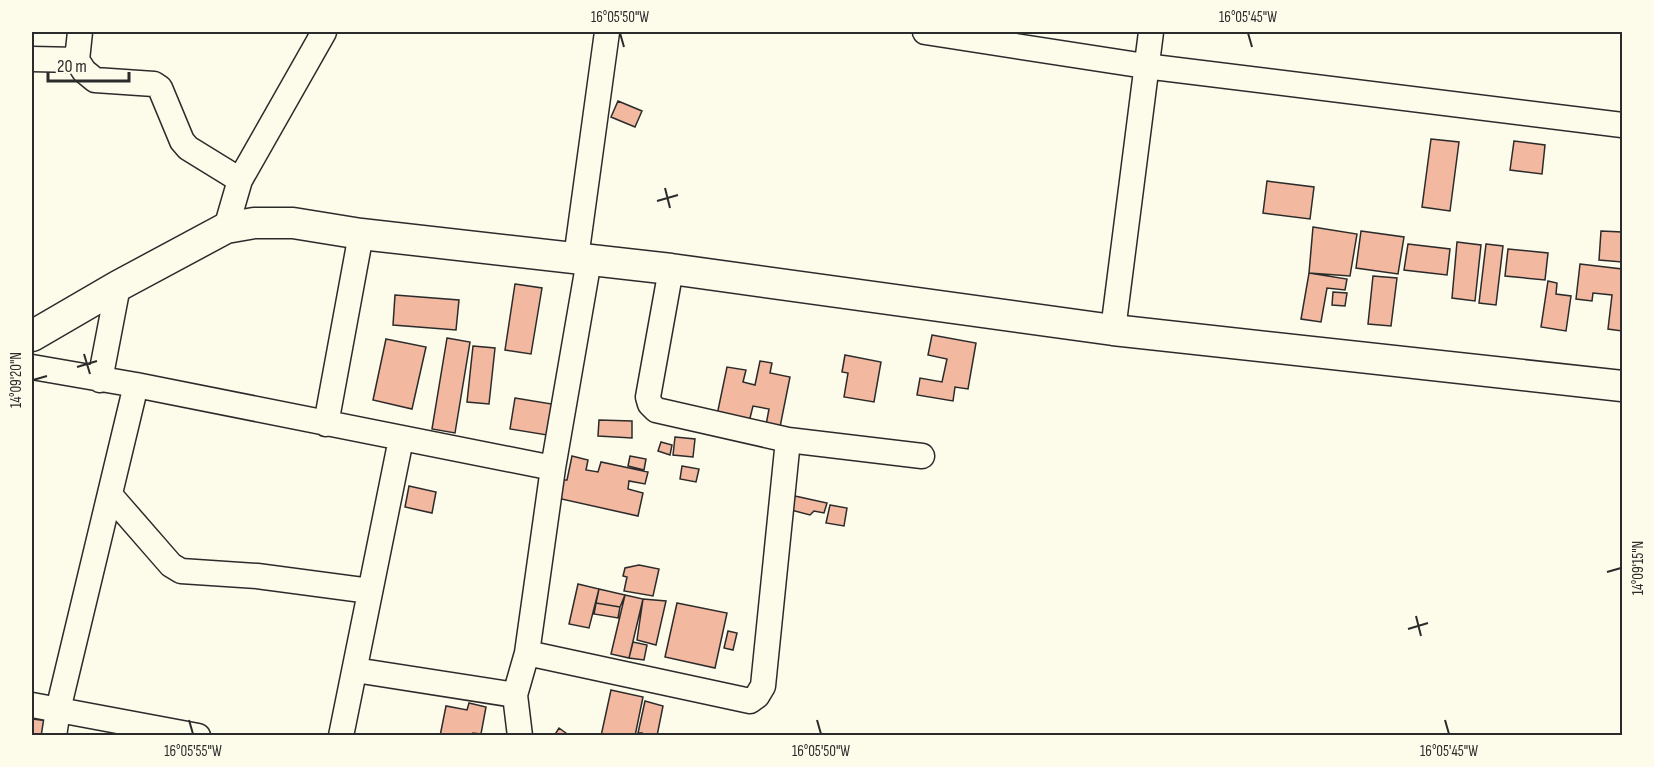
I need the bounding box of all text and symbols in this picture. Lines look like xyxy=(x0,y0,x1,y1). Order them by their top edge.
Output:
text: 16°05'50"W xyxy=(591,8,649,27)
text: 16°05'45"W xyxy=(1219,8,1277,27)
scale bar xyxy=(48,45,129,83)
text: 20 m xyxy=(57,56,87,77)
text: 14°09'20"N xyxy=(7,352,26,408)
text: 14°09'15"N xyxy=(1629,541,1648,595)
text: 16°05'55"W xyxy=(164,742,222,761)
text: 16°05'50"W xyxy=(792,742,850,761)
text: 16°05'45"W xyxy=(1420,742,1478,761)

